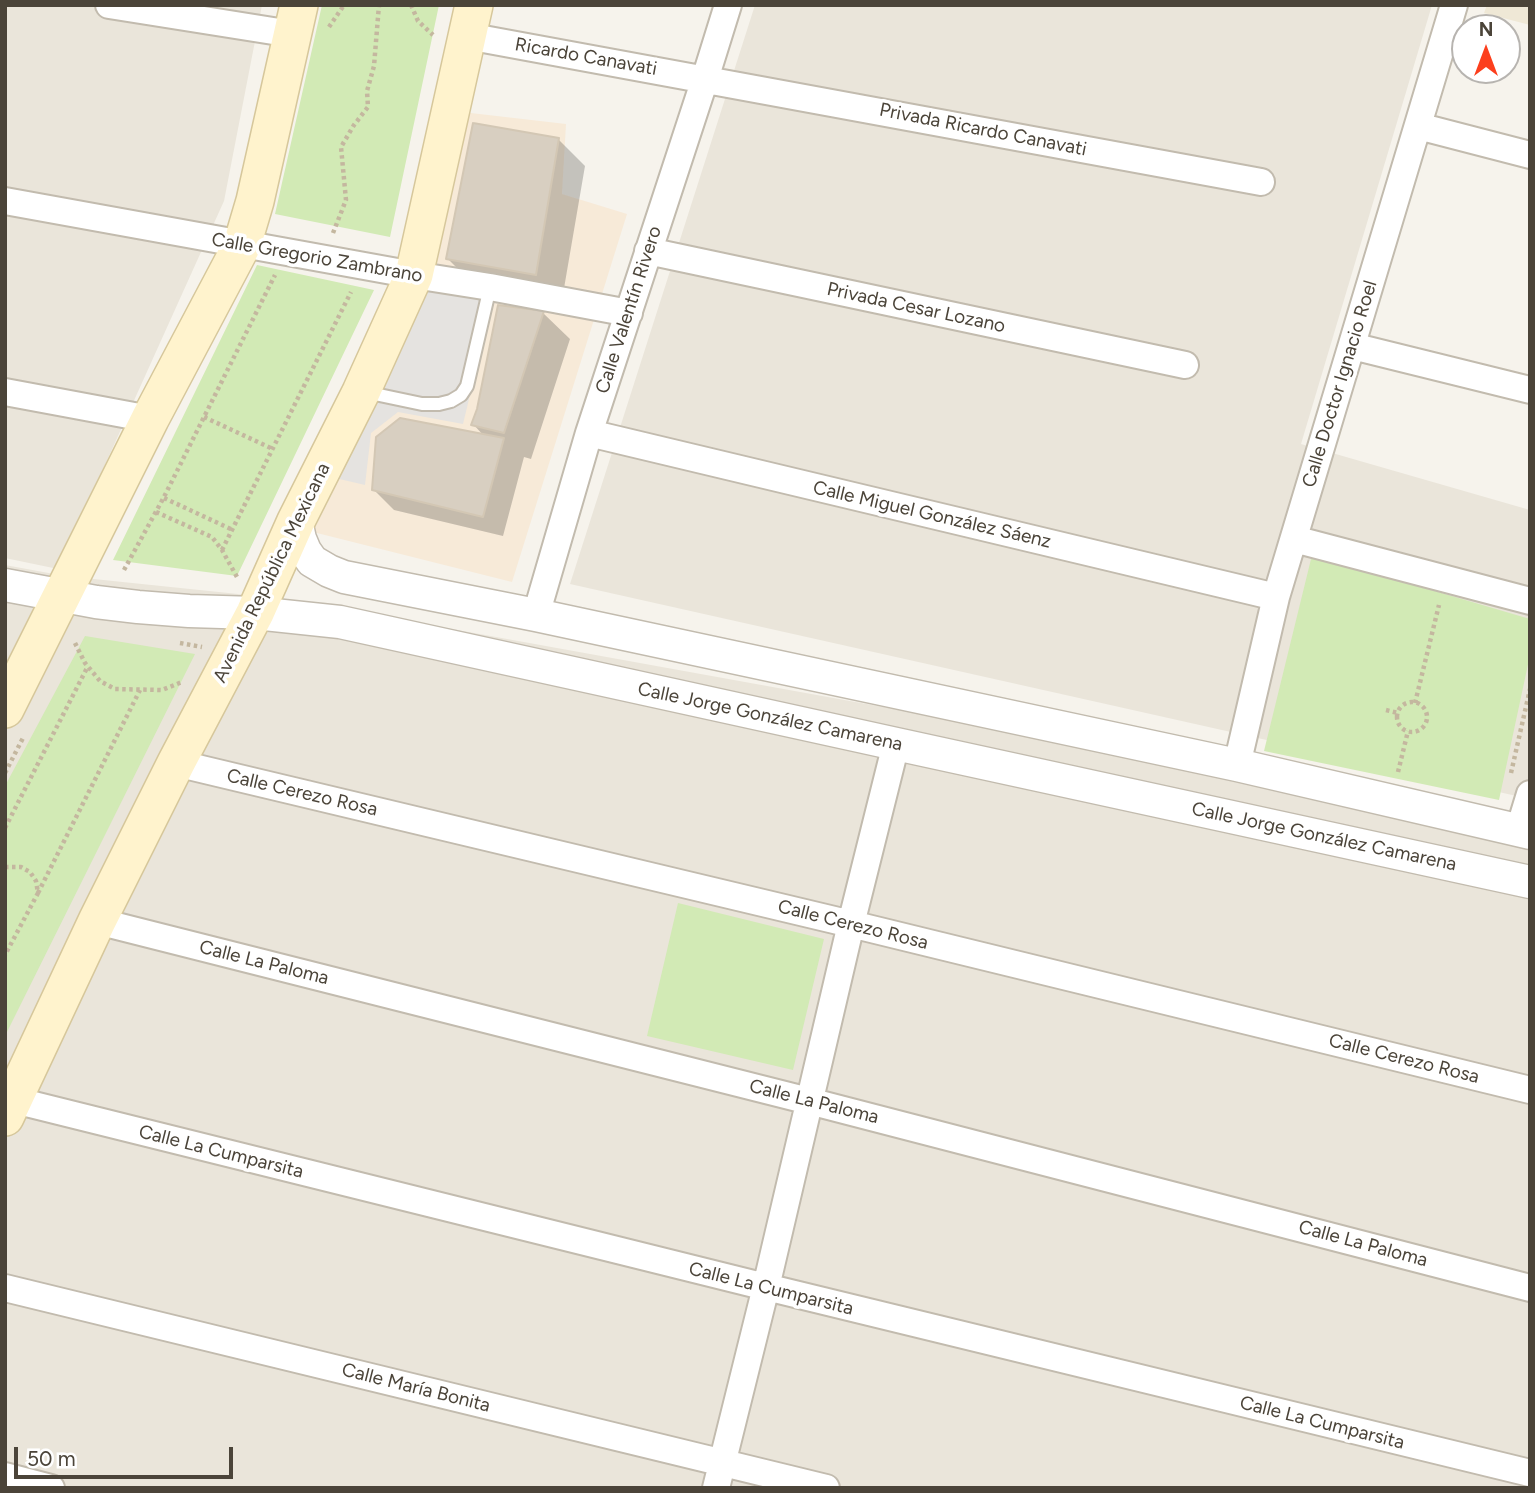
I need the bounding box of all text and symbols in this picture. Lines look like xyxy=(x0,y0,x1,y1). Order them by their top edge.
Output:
north arrow xyxy=(1451,14,1521,84)
text: N xyxy=(1479,18,1493,41)
street label: Ricardo Canavati xyxy=(513,33,659,81)
street label: Privada Ricardo Canavati xyxy=(877,99,1089,161)
street label: Calle Valentín Rivero xyxy=(591,223,667,397)
street label: Calle Gregorio Zambrano xyxy=(210,228,424,288)
street label: Privada Cesar Lozano xyxy=(825,278,1007,338)
street label: Calle Doctor Ignacio Roel xyxy=(1298,278,1382,490)
street label: Avenida República Mexicana xyxy=(209,459,335,687)
street label: Calle Miguel González Sáenz xyxy=(811,476,1053,554)
street label: Calle Jorge González Camarena xyxy=(635,678,905,756)
street label: Calle Cerezo Rosa xyxy=(224,765,380,821)
street label: Calle Jorge González Camarena xyxy=(1189,798,1459,876)
street label: Calle Cerezo Rosa xyxy=(775,895,931,955)
street label: Calle La Paloma xyxy=(197,936,331,990)
street label: Calle Cerezo Rosa xyxy=(1326,1029,1482,1089)
street label: Calle La Paloma xyxy=(747,1075,881,1129)
street label: Calle La Cumparsita xyxy=(136,1120,306,1184)
street label: Calle La Paloma xyxy=(1296,1216,1430,1272)
street label: Calle La Cumparsita xyxy=(686,1257,856,1321)
street label: Calle María Bonita xyxy=(339,1359,493,1417)
street label: Calle La Cumparsita xyxy=(1237,1391,1407,1455)
scale bar xyxy=(18,1434,236,1478)
text: 50 m xyxy=(27,1446,76,1471)

